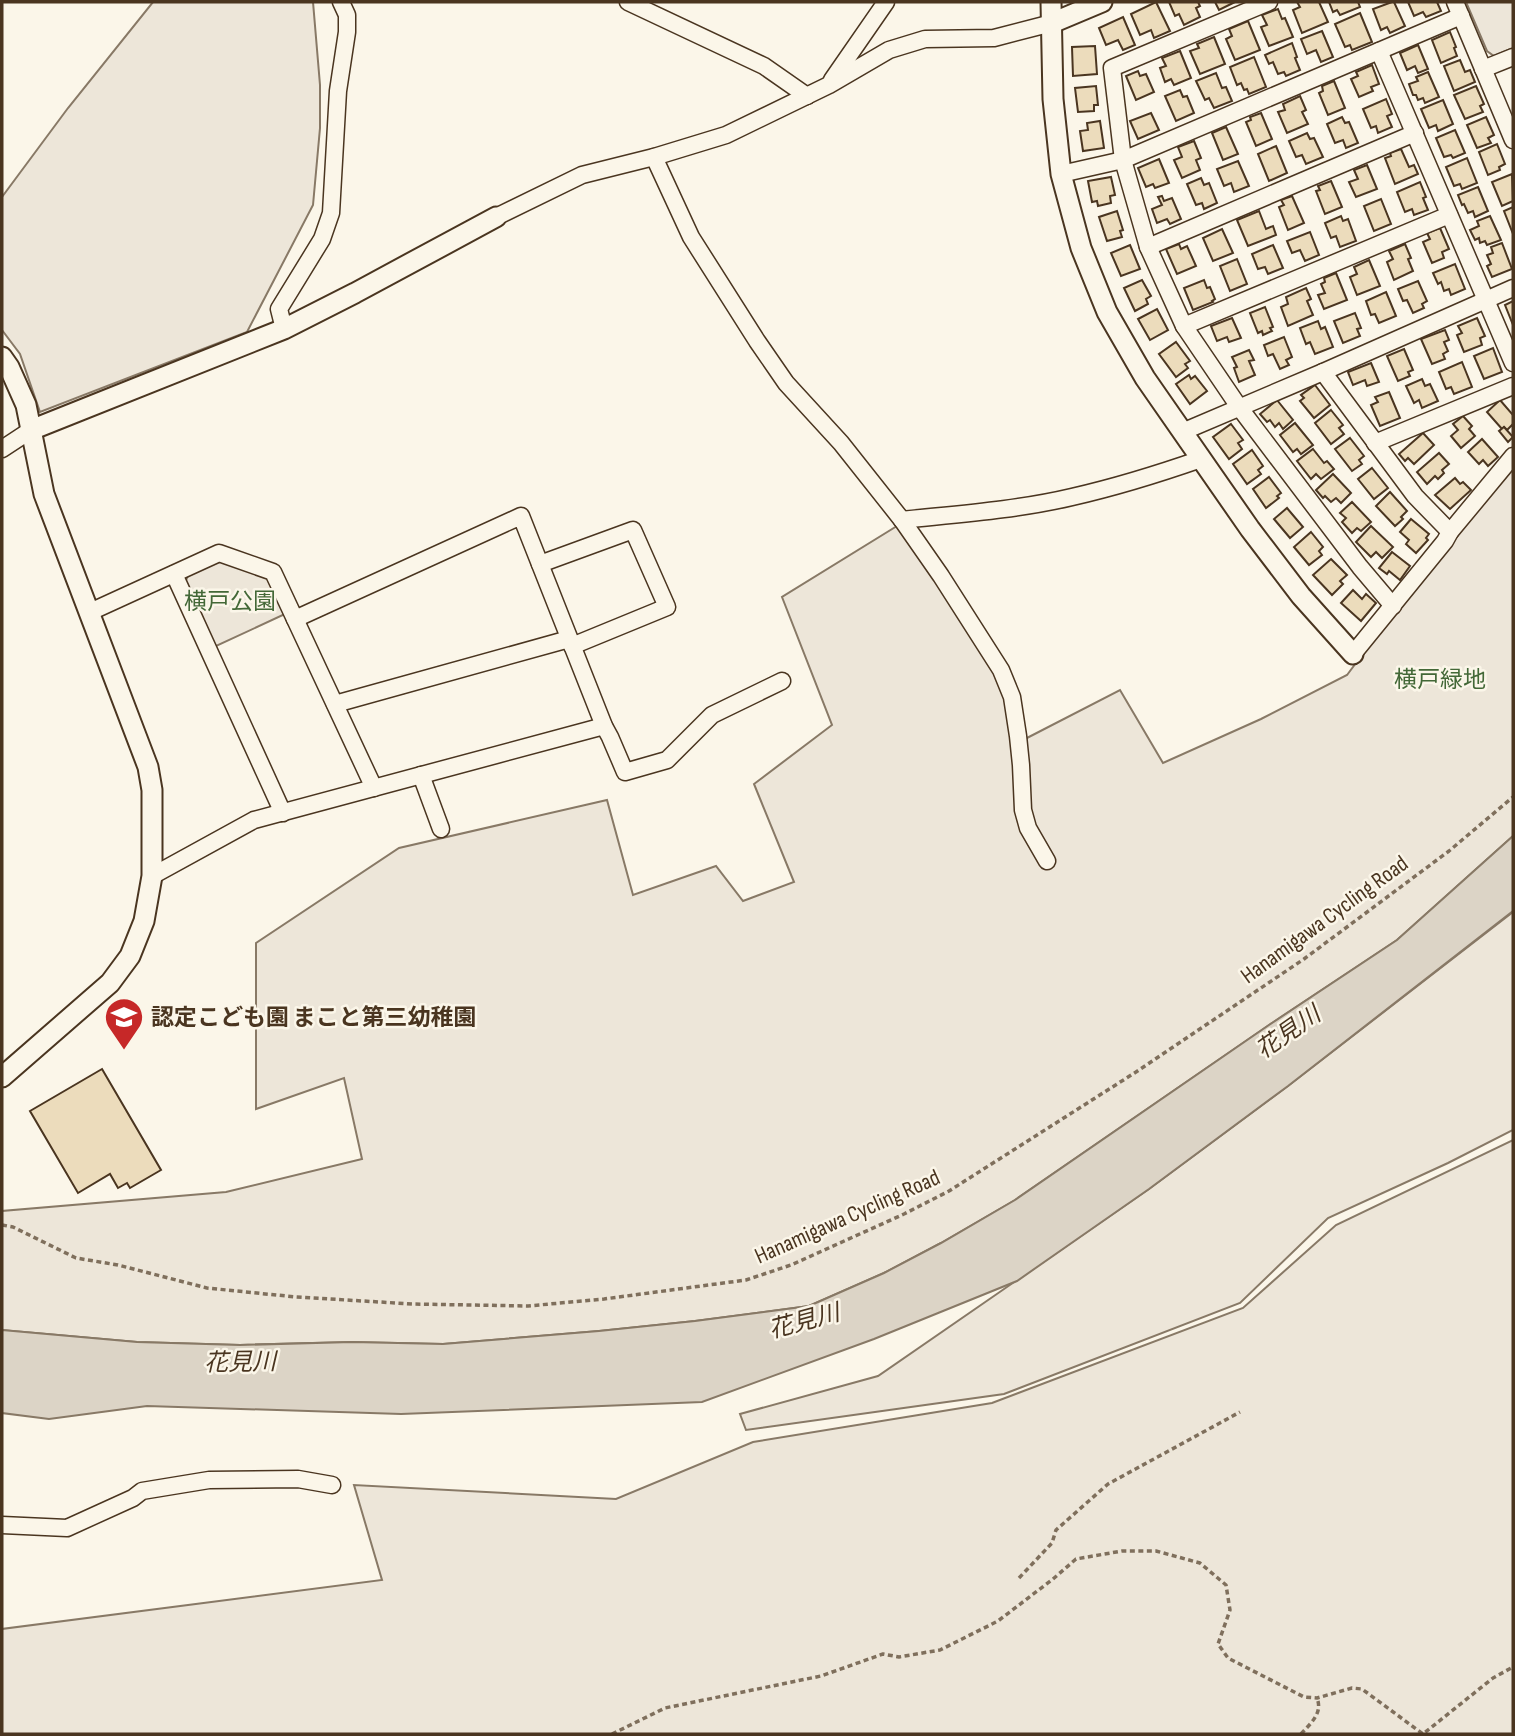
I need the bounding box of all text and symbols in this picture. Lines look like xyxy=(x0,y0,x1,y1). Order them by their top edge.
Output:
park label: 横戸公園 xyxy=(184,588,276,616)
park label: 横戸緑地 xyxy=(1394,666,1486,694)
street label: Hanamigawa Cycling Road xyxy=(1235,850,1414,990)
school or university icon: 認定こども園 まこと第三幼稚園 xyxy=(103,996,145,1051)
water label: 花見川 xyxy=(1250,998,1329,1065)
place label: 認定こども園 まこと第三幼稚園 xyxy=(151,1004,477,1032)
street label: Hanamigawa Cycling Road xyxy=(750,1163,944,1270)
water label: 花見川 xyxy=(766,1297,846,1345)
water label: 花見川 xyxy=(204,1347,279,1378)

